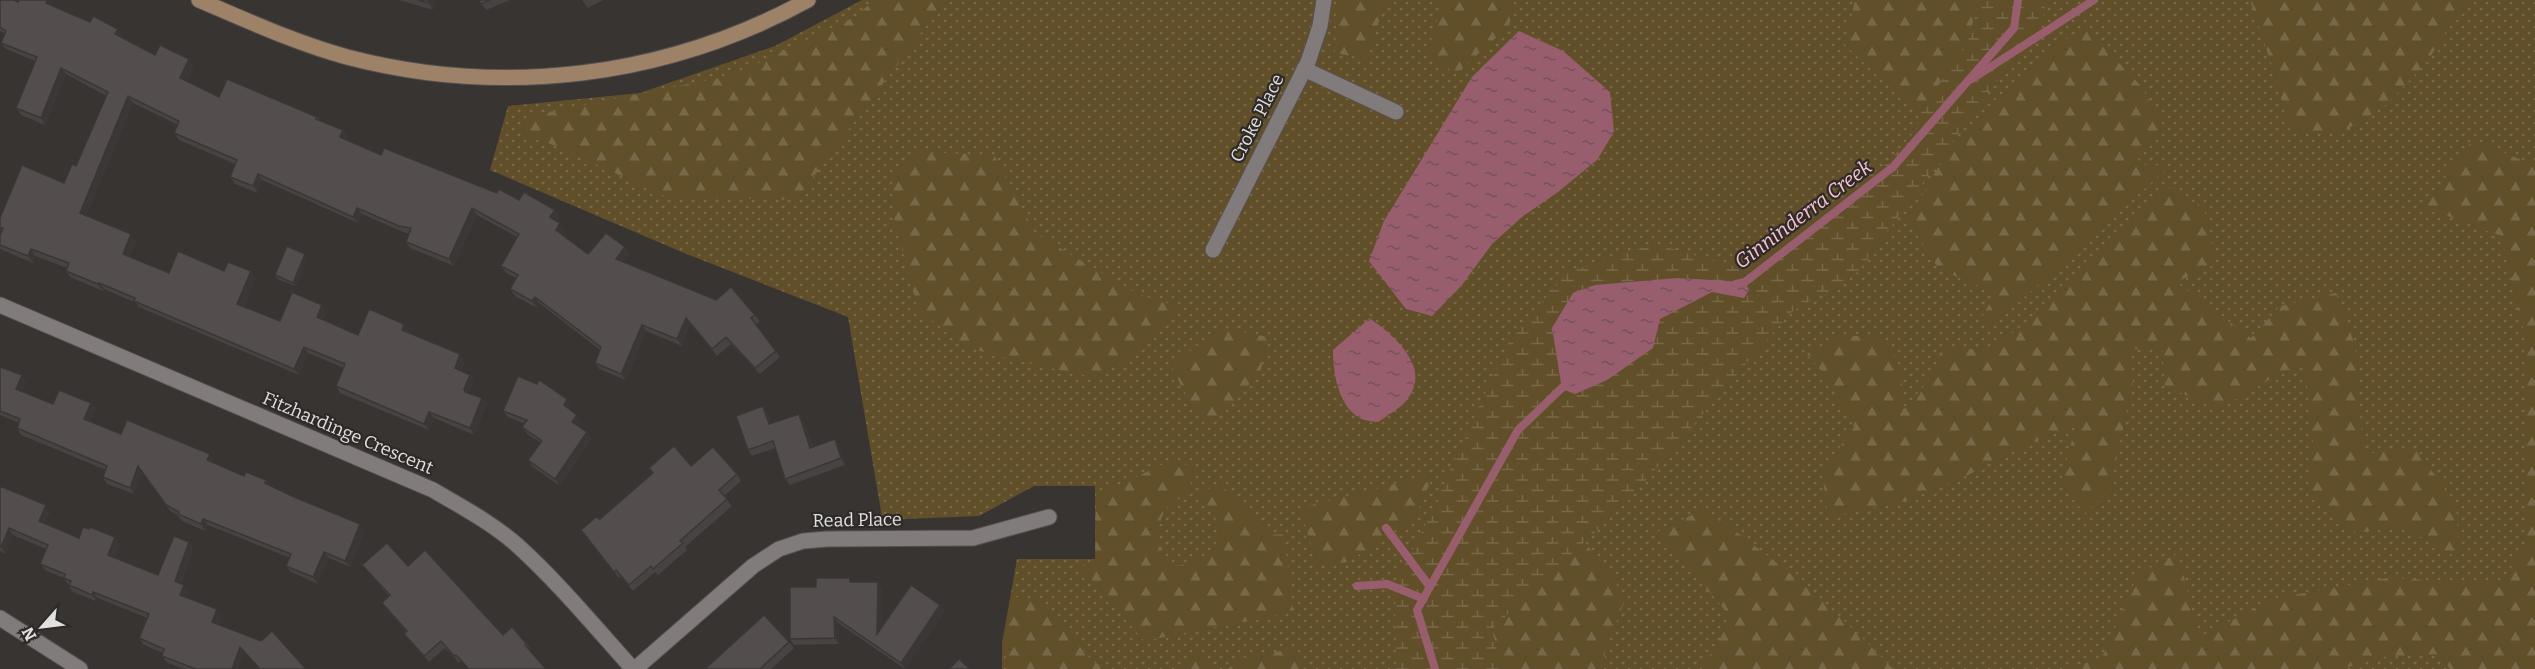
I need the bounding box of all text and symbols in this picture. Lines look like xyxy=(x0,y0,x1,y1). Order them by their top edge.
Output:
street label: Croke Place xyxy=(1225,70,1289,166)
water label: Ginninderra Creek xyxy=(1729,154,1877,274)
street label: Fitzhardinge Crescent xyxy=(259,387,437,479)
street label: Read Place xyxy=(812,508,902,532)
north arrow xyxy=(12,597,72,657)
text: N xyxy=(18,624,40,644)

